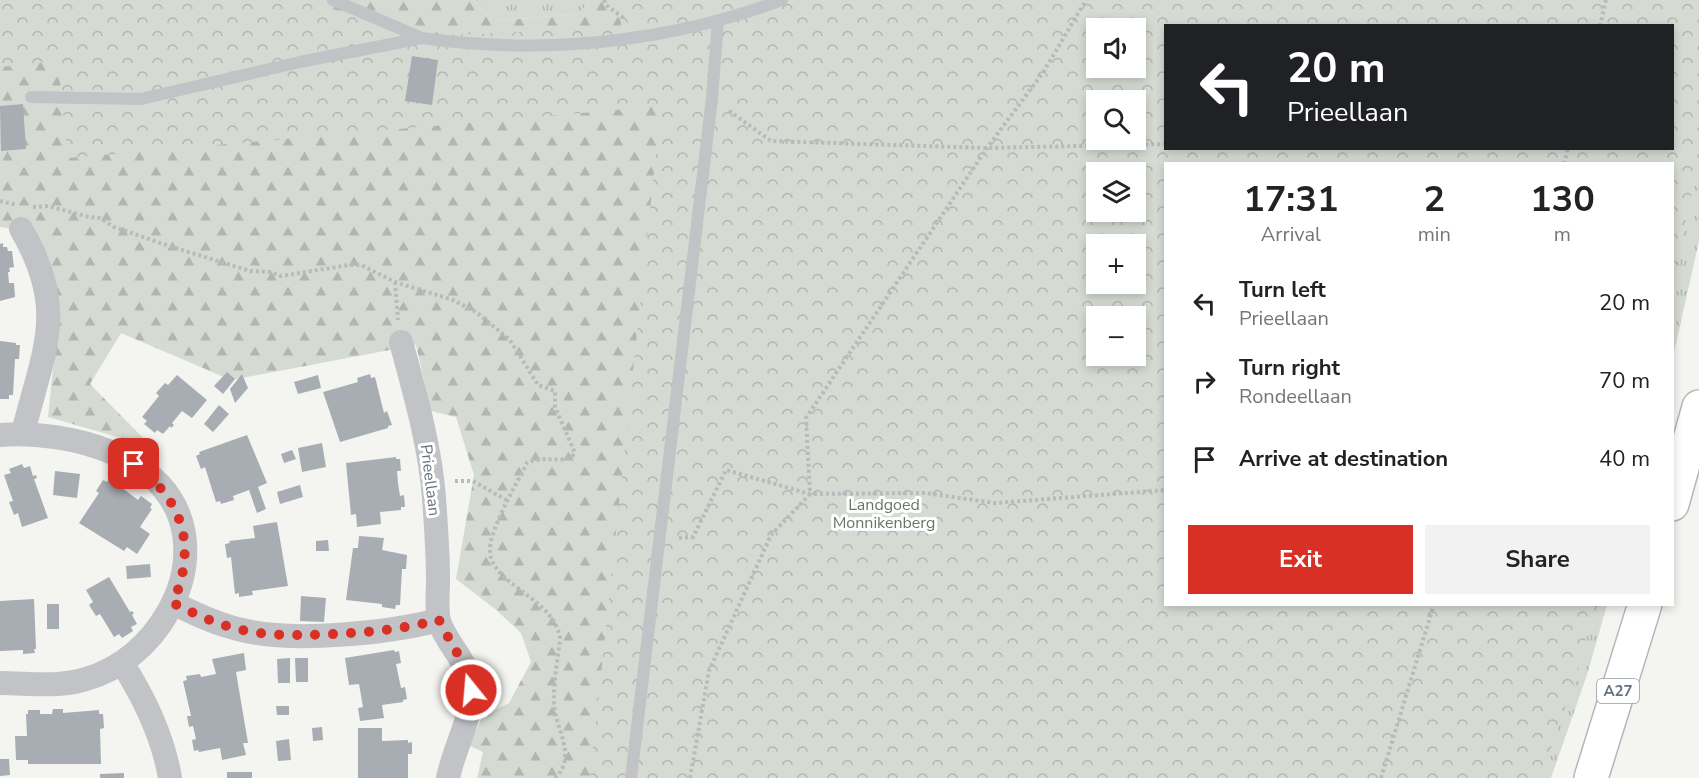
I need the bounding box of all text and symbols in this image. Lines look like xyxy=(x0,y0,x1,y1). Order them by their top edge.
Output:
map controls xyxy=(1086,18,1146,366)
button: sound xyxy=(1086,18,1146,78)
text: 20 m xyxy=(1287,40,1386,97)
icon: left xyxy=(1188,48,1266,126)
button: search xyxy=(1086,90,1146,150)
text: Prieellaan xyxy=(1287,94,1408,131)
button: layers xyxy=(1086,162,1146,222)
text: 17:31 xyxy=(1243,175,1339,224)
text: 2 xyxy=(1423,175,1445,224)
text: 130 xyxy=(1530,175,1595,224)
text: Arrival xyxy=(1261,221,1321,248)
text: min xyxy=(1418,221,1451,248)
text: m xyxy=(1554,221,1571,248)
button: + xyxy=(1086,234,1146,294)
text: Turn left xyxy=(1239,275,1326,305)
icon: left xyxy=(1188,287,1221,320)
text: 20 m xyxy=(1599,288,1650,318)
text: Prieellaan xyxy=(1239,305,1329,332)
button: − xyxy=(1086,306,1146,366)
text: Turn right xyxy=(1239,353,1340,383)
icon: right xyxy=(1188,365,1221,398)
text: 70 m xyxy=(1599,366,1650,396)
text: Rondeellaan xyxy=(1239,383,1352,410)
pin xyxy=(108,438,159,489)
street label: Prieellaan xyxy=(415,443,445,517)
icon: arrive xyxy=(1188,443,1221,476)
text: Arrive at destination xyxy=(1239,444,1448,474)
text: 40 m xyxy=(1599,444,1650,474)
icon: arrive xyxy=(117,447,150,480)
park label: Landgoed Monnikenberg xyxy=(833,494,935,534)
button: Exit xyxy=(1188,525,1413,594)
button: Share xyxy=(1425,525,1650,594)
position arrow xyxy=(439,658,503,722)
road number: A27 xyxy=(1597,679,1639,703)

